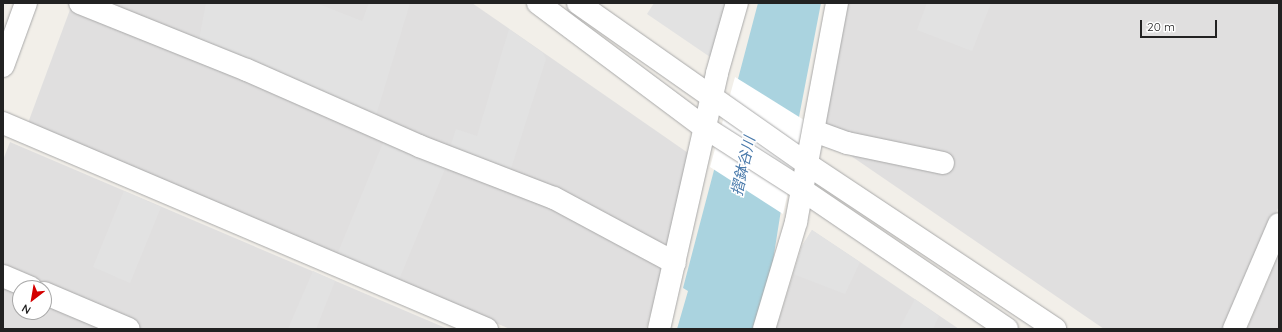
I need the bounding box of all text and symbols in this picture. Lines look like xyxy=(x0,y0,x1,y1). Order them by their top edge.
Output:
scale bar xyxy=(1142,12,1219,38)
text: 20 m xyxy=(1147,19,1175,34)
water label: 摺鉢谷川 xyxy=(727,135,759,197)
north arrow xyxy=(12,280,52,320)
text: N xyxy=(19,301,33,318)

